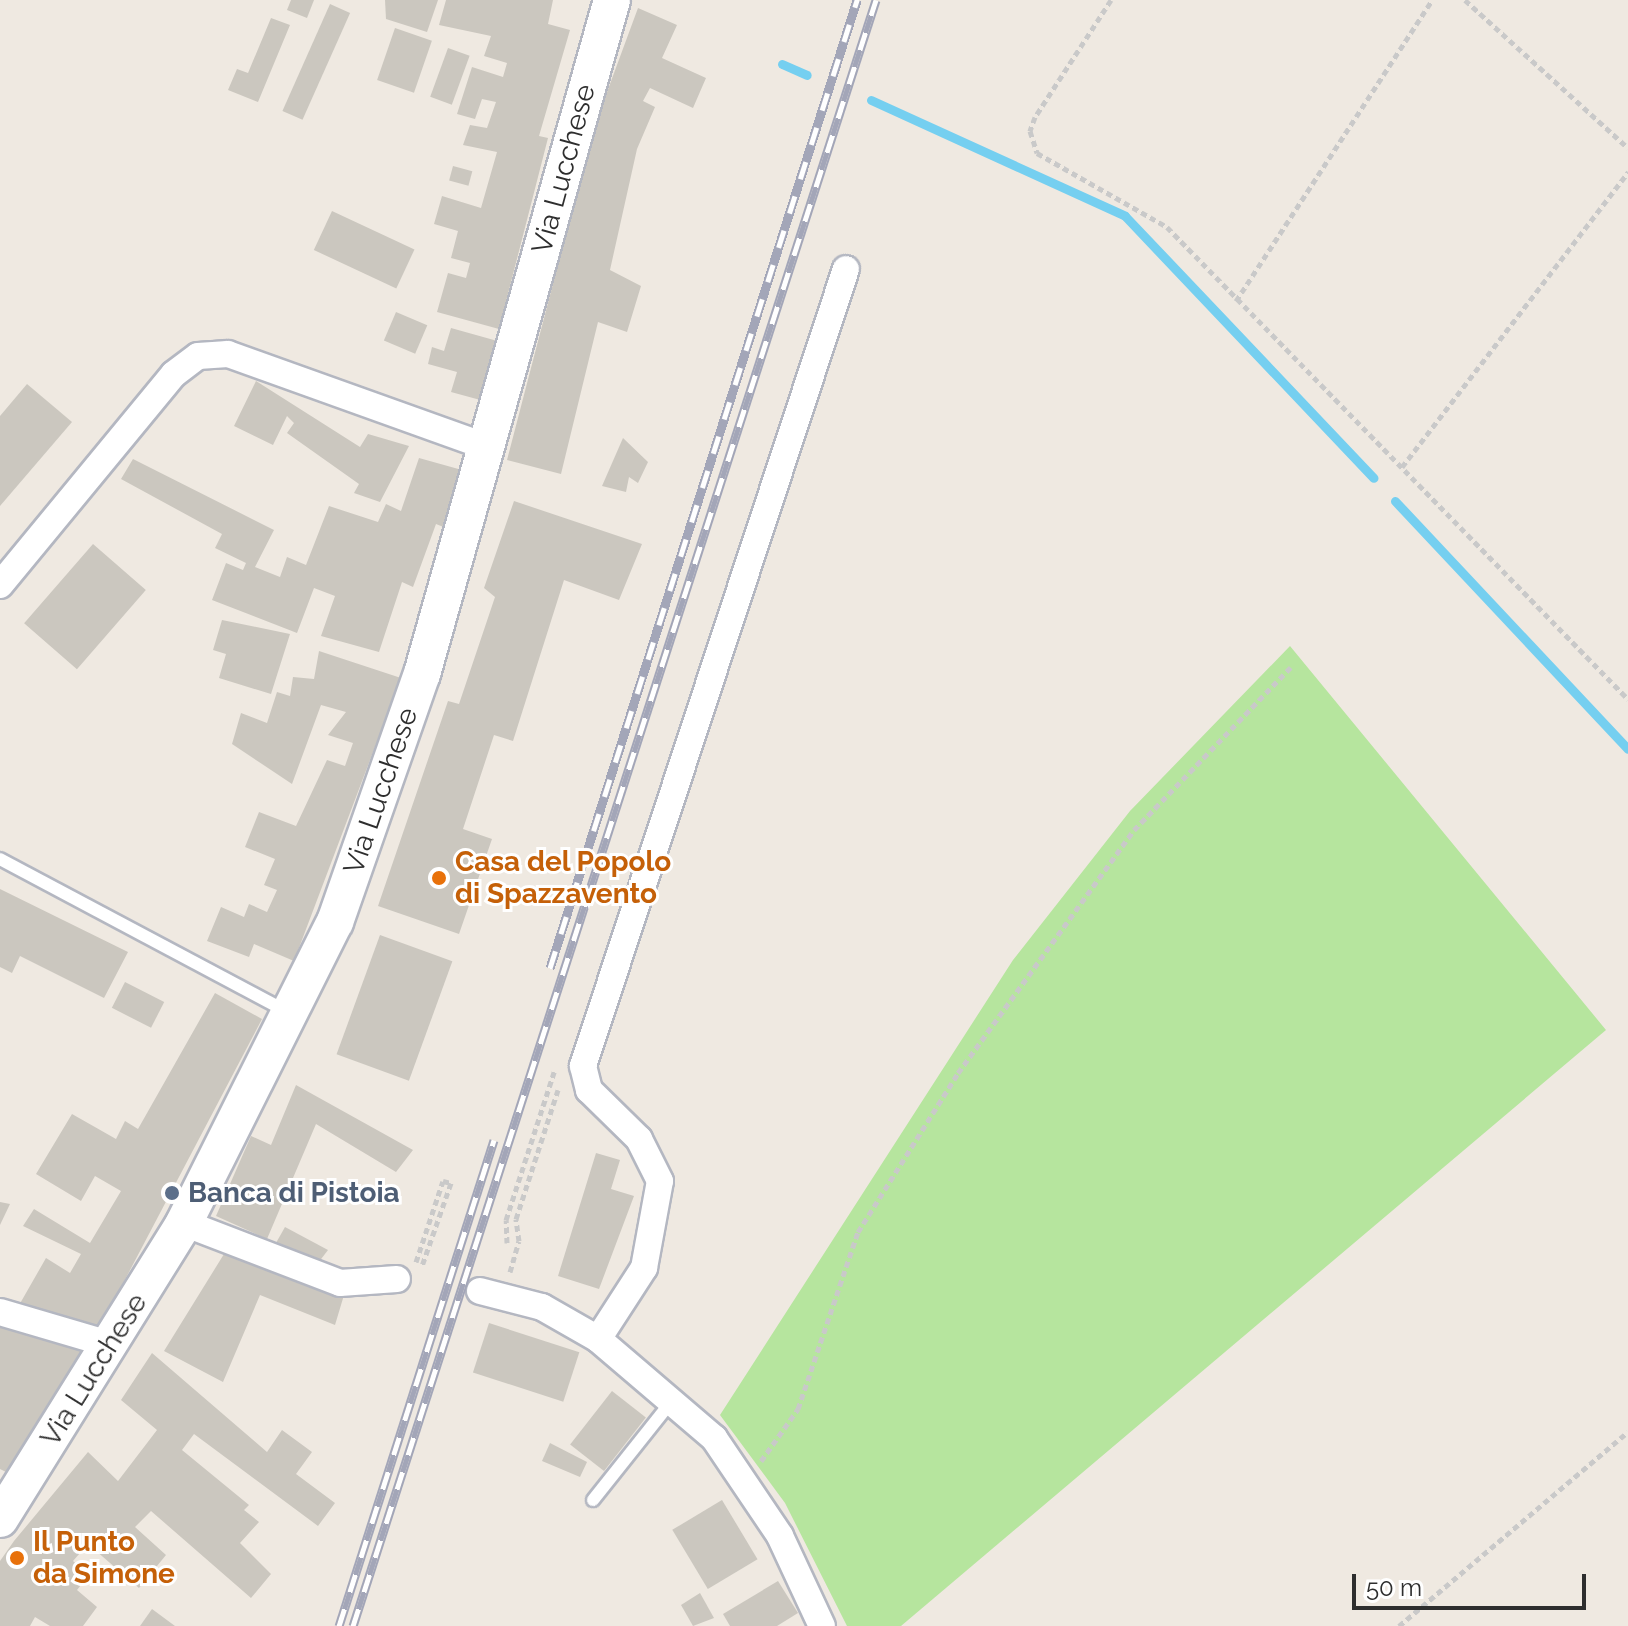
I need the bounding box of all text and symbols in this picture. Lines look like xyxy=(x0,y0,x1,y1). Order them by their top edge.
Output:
street label: Via Lucchese xyxy=(525,81,603,257)
street label: Via Lucchese xyxy=(337,703,425,879)
place label: Casa del Popolo di Spazzavento xyxy=(455,845,672,911)
marker: Casa del Popolo di Spazzavento xyxy=(430,869,448,887)
place label: Banca di Pistoia xyxy=(188,1176,400,1210)
marker: Banca di Pistoia xyxy=(163,1184,181,1202)
street label: Via Lucchese xyxy=(34,1287,154,1453)
place label: Il Punto da Simone xyxy=(33,1525,175,1591)
marker: Il Punto da Simone xyxy=(8,1549,26,1567)
scale bar xyxy=(1356,1558,1590,1608)
text: 50 m xyxy=(1366,1573,1422,1602)

